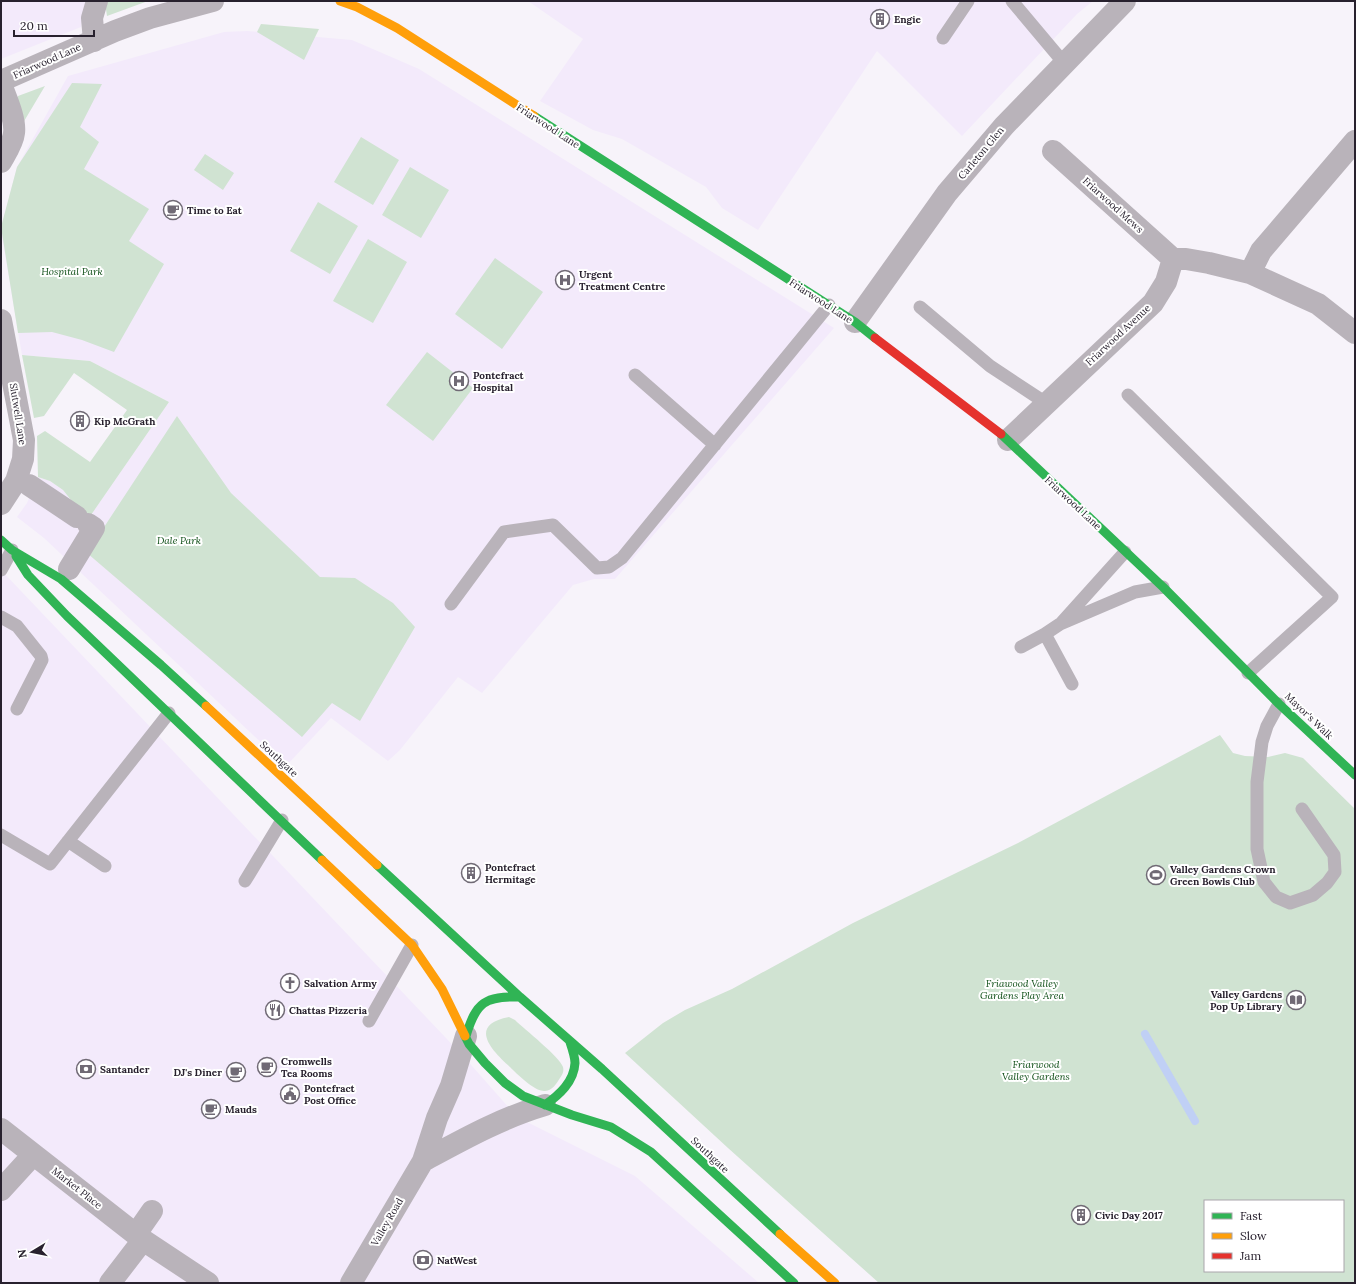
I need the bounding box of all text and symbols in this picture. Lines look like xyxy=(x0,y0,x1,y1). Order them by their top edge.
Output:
building icon: Engie xyxy=(869,8,891,30)
scale bar xyxy=(14,12,94,38)
place label: Engie xyxy=(894,13,922,26)
text: 20 m xyxy=(20,18,48,33)
street label: Friarwood Lane xyxy=(11,40,83,82)
street label: Friarwood Lane xyxy=(514,101,583,152)
street label: Carleton Glen xyxy=(955,124,1007,182)
street label: Friarwood Mews xyxy=(1080,174,1146,236)
cafe icon: Time to Eat xyxy=(162,199,184,221)
place label: Time to Eat xyxy=(187,204,243,217)
park label: Hospital Park xyxy=(41,265,103,278)
place label: Urgent Treatment Centre xyxy=(579,268,666,293)
hospital icon: Urgent Treatment Centre xyxy=(554,269,576,291)
street label: Friarwood Lane xyxy=(787,276,856,327)
street label: Friarwood Avenue xyxy=(1083,301,1154,368)
place label: Pontefract Hospital xyxy=(473,369,525,394)
hospital icon: Pontefract Hospital xyxy=(448,370,470,392)
street label: Slutwell Lane xyxy=(7,382,29,446)
building icon: Kip McGrath xyxy=(69,410,91,432)
place label: Kip McGrath xyxy=(94,415,156,428)
street label: Friarwood Lane xyxy=(1042,473,1105,533)
park label: Dale Park xyxy=(157,534,201,547)
street label: Mayor's Walk xyxy=(1282,690,1336,743)
street label: Southgate xyxy=(257,738,301,780)
place label: Pontefract Hermitage xyxy=(485,861,537,886)
building icon: Pontefract Hermitage xyxy=(460,862,482,884)
place label: Valley Gardens Crown Green Bowls Club xyxy=(1170,863,1276,888)
sports icon: Valley Gardens Crown Green Bowls Club xyxy=(1145,864,1167,886)
church icon: Salvation Army xyxy=(279,972,301,994)
place label: Salvation Army xyxy=(304,977,377,990)
park label: Friawood Valley Gardens Play Area xyxy=(980,977,1064,1002)
place label: Valley Gardens Pop Up Library xyxy=(1210,988,1282,1013)
library icon: Valley Gardens Pop Up Library xyxy=(1285,989,1307,1011)
restaurant icon: Chattas Pizzeria xyxy=(264,999,286,1021)
place label: Chattas Pizzeria xyxy=(289,1004,368,1017)
place label: Cromwells Tea Rooms xyxy=(281,1055,332,1080)
cafe icon: Cromwells Tea Rooms xyxy=(256,1056,278,1078)
bank icon: Santander xyxy=(75,1058,97,1080)
park label: Friarwood Valley Gardens xyxy=(1002,1058,1070,1083)
cafe icon: DJ's Diner xyxy=(225,1061,247,1083)
place label: Santander xyxy=(100,1063,150,1076)
place label: DJ's Diner xyxy=(173,1066,222,1079)
place label: Pontefract Post Office xyxy=(304,1082,357,1107)
public building icon: Pontefract Post Office xyxy=(279,1083,301,1105)
cafe icon: Mauds xyxy=(200,1098,222,1120)
place label: Mauds xyxy=(225,1103,257,1116)
street label: Southgate xyxy=(688,1134,732,1176)
street label: Market Place xyxy=(49,1164,105,1212)
street label: Valley Road xyxy=(368,1196,406,1249)
legend xyxy=(1204,1200,1344,1272)
building icon: Civic Day 2017 xyxy=(1070,1204,1092,1226)
text: Fast xyxy=(1240,1208,1263,1223)
place label: Civic Day 2017 xyxy=(1095,1209,1163,1222)
text: Slow xyxy=(1240,1228,1267,1243)
north arrow xyxy=(12,1232,52,1272)
text: N xyxy=(14,1248,30,1259)
text: Jam xyxy=(1239,1248,1261,1263)
bank icon: NatWest xyxy=(412,1249,434,1271)
place label: NatWest xyxy=(437,1254,478,1267)

